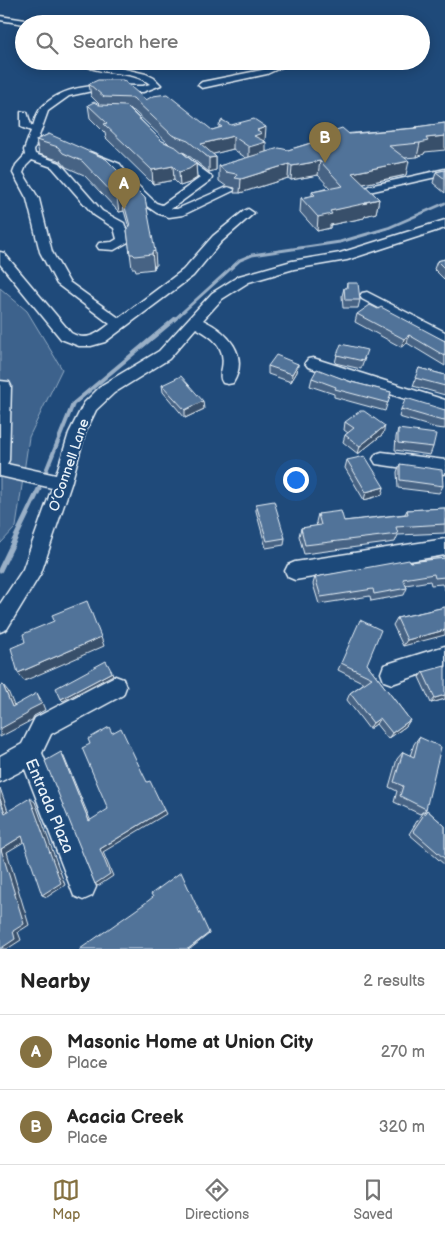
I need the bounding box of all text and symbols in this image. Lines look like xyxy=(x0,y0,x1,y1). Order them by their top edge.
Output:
search box xyxy=(15,15,430,70)
icon: search xyxy=(33,29,61,57)
text: Search here xyxy=(73,31,178,54)
pin: B xyxy=(309,122,341,163)
pin: A xyxy=(108,168,140,209)
street label: O’Connell Lane xyxy=(45,416,93,514)
your location xyxy=(283,467,309,493)
street label: Entrada Plaza xyxy=(21,756,77,856)
text: Nearby xyxy=(20,969,90,994)
text: 2 results xyxy=(363,972,425,991)
text: Masonic Home at Union City xyxy=(67,1031,313,1054)
text: A xyxy=(31,1043,41,1062)
text: 270 m xyxy=(381,1043,425,1062)
text: Place xyxy=(67,1054,108,1073)
text: Acacia Creek xyxy=(67,1106,183,1129)
text: B xyxy=(30,1118,42,1137)
text: 320 m xyxy=(379,1118,425,1137)
text: Place xyxy=(67,1129,108,1148)
tab: Map xyxy=(52,1176,80,1223)
tab: Directions xyxy=(185,1176,249,1223)
tab: Saved xyxy=(353,1176,393,1223)

